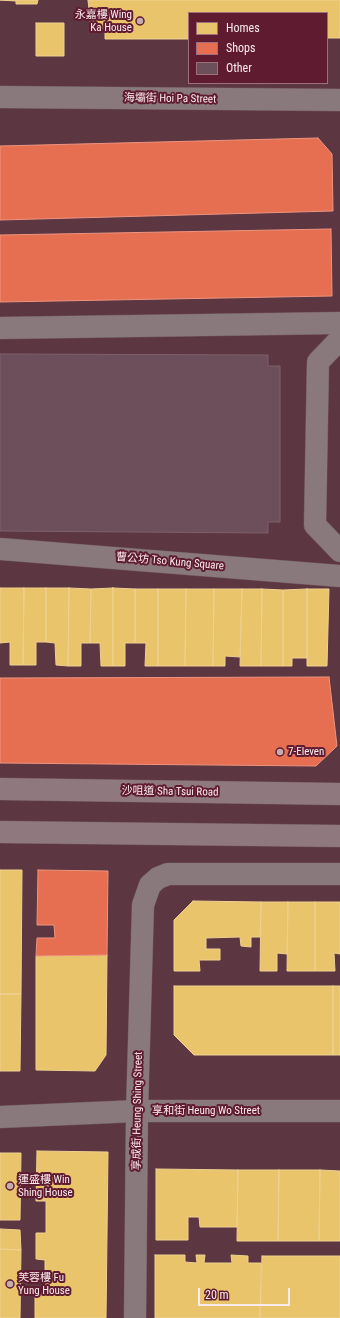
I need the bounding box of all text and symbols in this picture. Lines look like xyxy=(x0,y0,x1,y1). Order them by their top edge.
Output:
place label: 永嘉樓 Wing Ka House xyxy=(75,8,132,34)
legend xyxy=(188,12,328,84)
marker: 永嘉樓 Wing Ka House xyxy=(135,16,145,26)
text: Homes xyxy=(226,21,260,35)
text: Shops xyxy=(226,41,255,55)
text: Other xyxy=(226,61,252,75)
street label: 海壩街 Hoi Pa Street xyxy=(124,92,216,106)
street label: 曹公坊 Tso Kung Square xyxy=(115,551,225,573)
place label: 7-Eleven xyxy=(288,745,324,759)
marker: 7-Eleven xyxy=(275,747,285,757)
street label: 沙咀道 Sha Tsui Road xyxy=(121,785,219,799)
street label: 享成街 Heung Shing Street xyxy=(130,1052,146,1170)
street label: 享和街 Heung Wo Street xyxy=(152,1104,260,1118)
place label: 運盛樓 Win Shing House xyxy=(18,1173,73,1199)
marker: 運盛樓 Win Shing House xyxy=(5,1181,15,1191)
place label: 芙蓉樓 Fu Yung House xyxy=(18,1271,70,1297)
marker: 芙蓉樓 Fu Yung House xyxy=(5,1279,15,1289)
scale bar xyxy=(200,1280,292,1306)
text: 20 m xyxy=(205,1288,229,1302)

